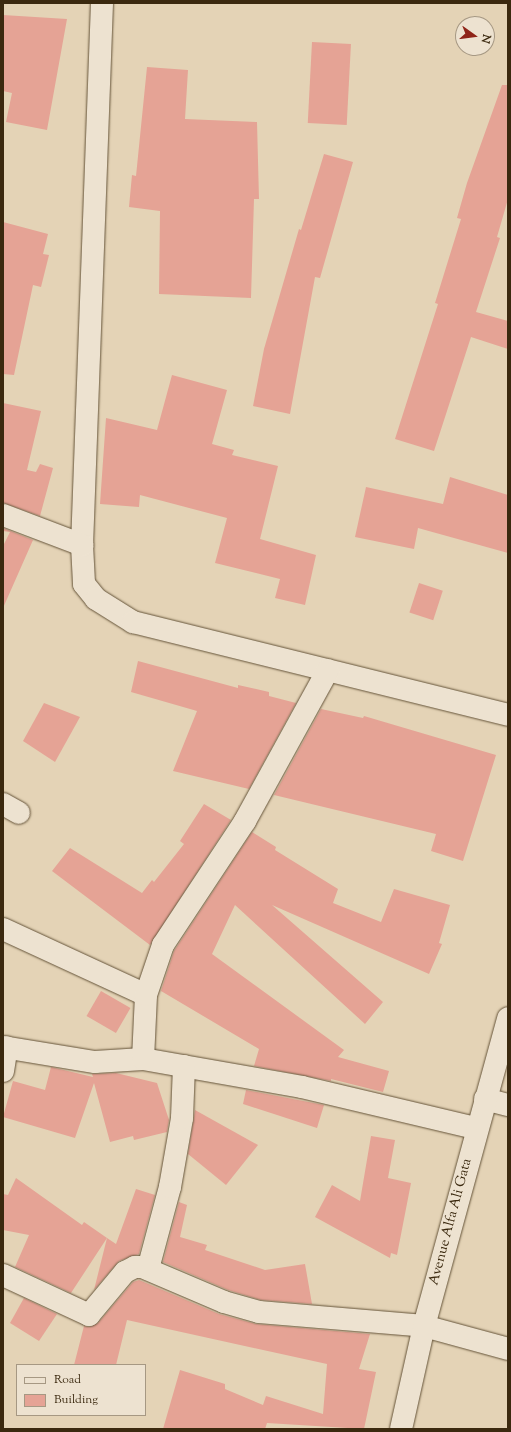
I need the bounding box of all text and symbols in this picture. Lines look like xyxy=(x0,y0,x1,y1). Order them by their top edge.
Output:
north arrow xyxy=(455,16,495,56)
text: N xyxy=(477,32,494,45)
street label: Avenue Alfa Ali Gata xyxy=(426,1157,476,1287)
legend xyxy=(16,1364,146,1416)
text: Road xyxy=(54,1371,81,1389)
text: Building xyxy=(54,1391,98,1409)

